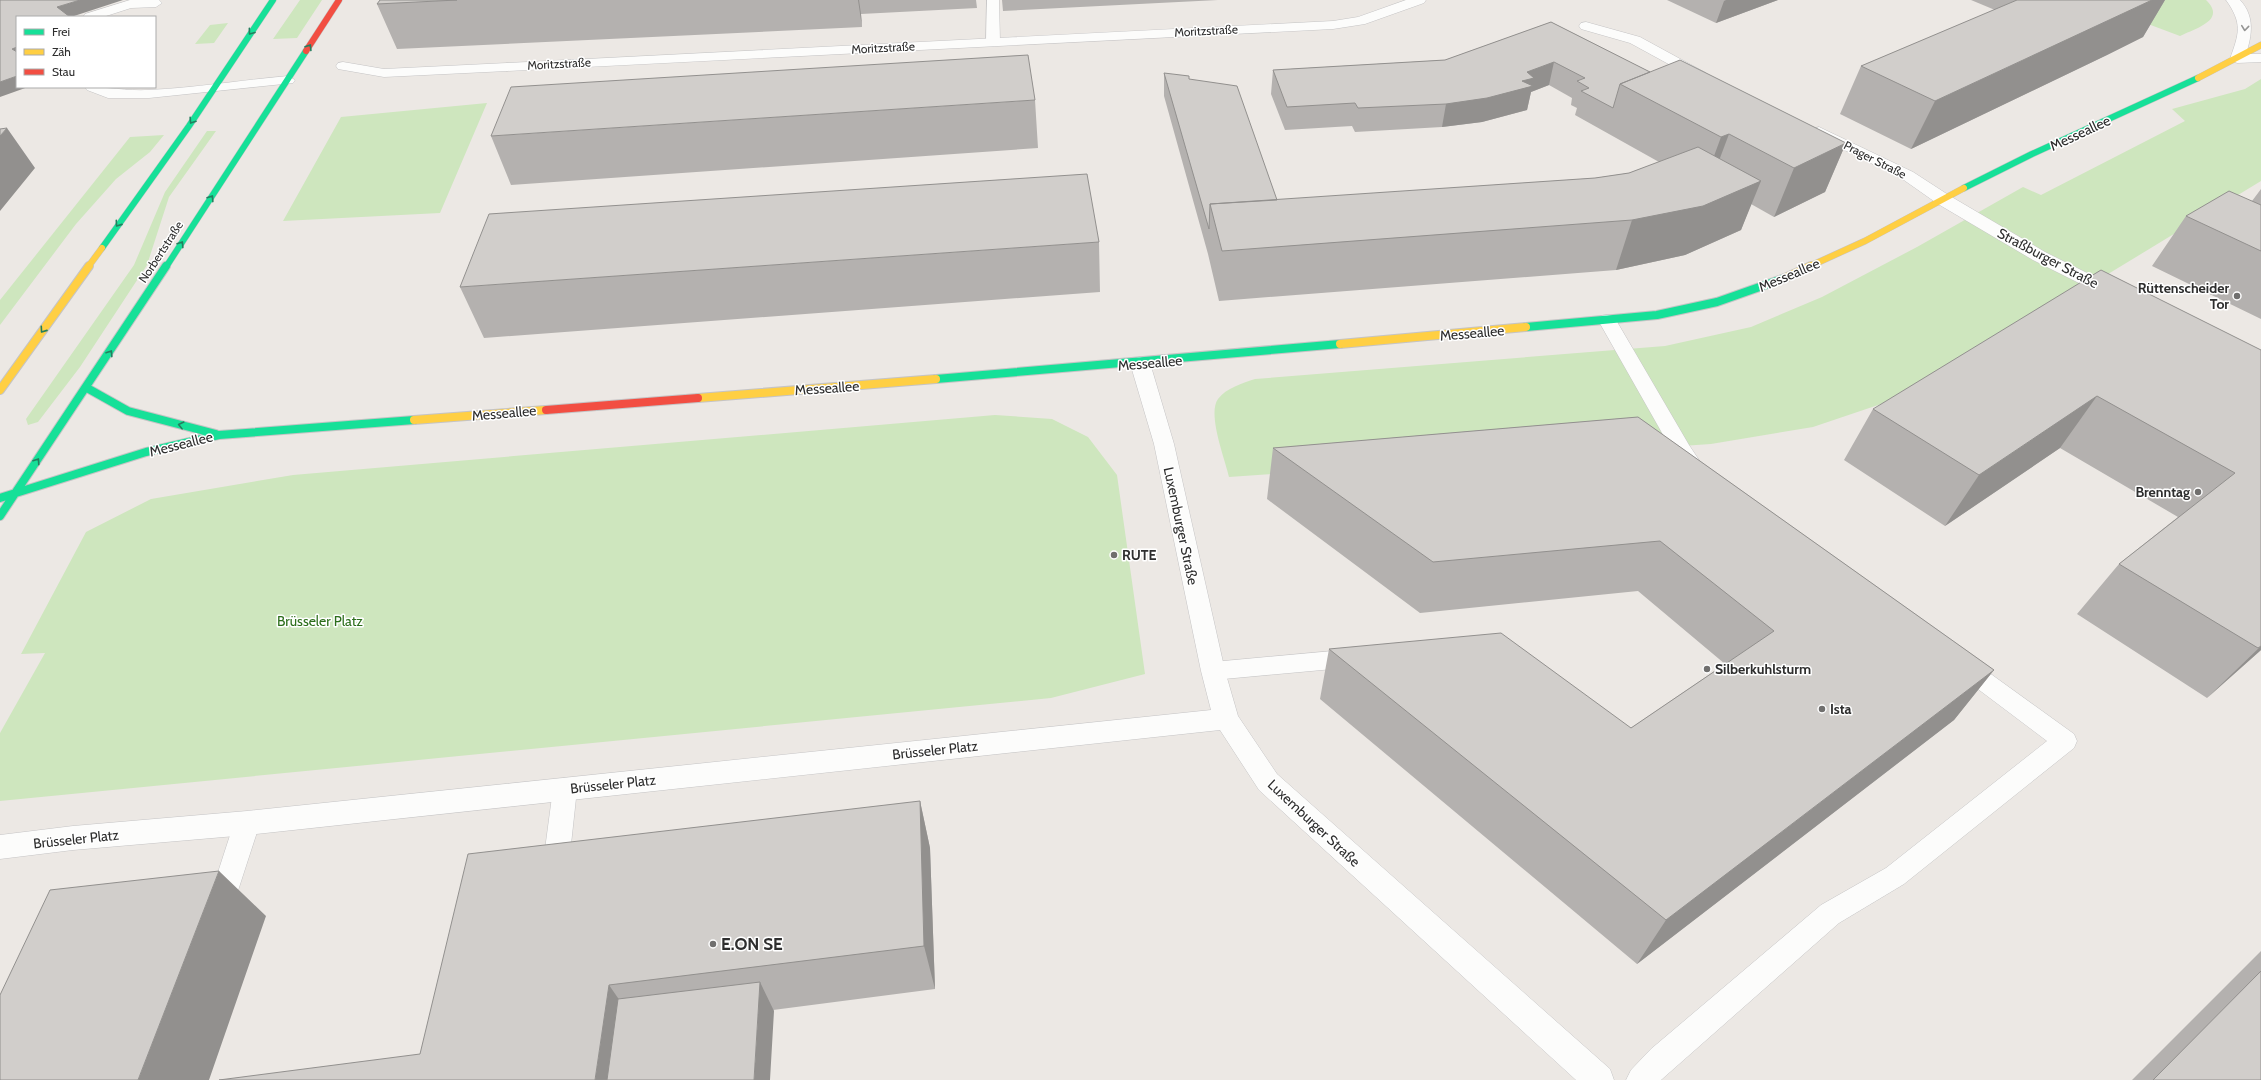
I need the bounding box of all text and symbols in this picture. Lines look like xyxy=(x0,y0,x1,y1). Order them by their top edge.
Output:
legend xyxy=(16,16,156,88)
street label: Moritzstraße xyxy=(1174,21,1238,40)
text: Frei xyxy=(52,24,70,39)
one-way arrow xyxy=(2241,25,2250,31)
one-way arrow xyxy=(248,27,255,34)
street label: Moritzstraße xyxy=(851,38,915,57)
text: Zäh xyxy=(52,44,71,59)
one-way arrow xyxy=(304,44,311,51)
street label: Moritzstraße xyxy=(527,54,591,73)
text: Stau xyxy=(52,64,75,79)
street label: Messeallee xyxy=(2047,111,2113,155)
one-way arrow xyxy=(189,117,196,124)
street label: Prager Straße xyxy=(1841,137,1909,182)
one-way arrow xyxy=(206,195,214,202)
street label: Norbertstraße xyxy=(135,218,186,286)
one-way arrow xyxy=(116,220,123,227)
street label: Straßburger Straße xyxy=(1994,224,2102,292)
one-way arrow xyxy=(176,242,183,249)
street label: Messeallee xyxy=(1756,254,1822,296)
place label: Rüttenscheider Tor xyxy=(2138,279,2229,313)
marker: Rüttenscheider Tor xyxy=(2232,291,2242,301)
street label: Messeallee xyxy=(1439,321,1505,345)
one-way arrow xyxy=(41,326,48,333)
one-way arrow xyxy=(105,351,112,358)
street label: Messeallee xyxy=(1117,351,1183,375)
street label: Messeallee xyxy=(794,377,860,399)
street label: Messeallee xyxy=(471,401,537,425)
one-way arrow xyxy=(178,421,185,430)
street label: Messeallee xyxy=(147,427,215,461)
one-way arrow xyxy=(32,459,39,466)
street label: Luxemburger Straße xyxy=(1160,465,1202,587)
place label: Brenntag xyxy=(2135,483,2190,501)
marker: Brenntag xyxy=(2193,487,2203,497)
place label: RUTE xyxy=(1122,546,1157,564)
marker: RUTE xyxy=(1109,550,1119,560)
park label: Brüsseler Platz xyxy=(277,612,363,630)
place label: Silberkuhlsturm xyxy=(1715,660,1811,678)
marker: Silberkuhlsturm xyxy=(1702,664,1712,674)
place label: Ista xyxy=(1830,700,1852,718)
marker: Ista xyxy=(1817,704,1827,714)
street label: Brüsseler Platz xyxy=(891,737,979,763)
street label: Brüsseler Platz xyxy=(569,771,657,797)
street label: Luxemburger Straße xyxy=(1264,775,1364,871)
street label: Brüsseler Platz xyxy=(32,826,120,852)
place label: E.ON SE xyxy=(721,934,783,954)
marker: E.ON SE xyxy=(708,939,718,949)

